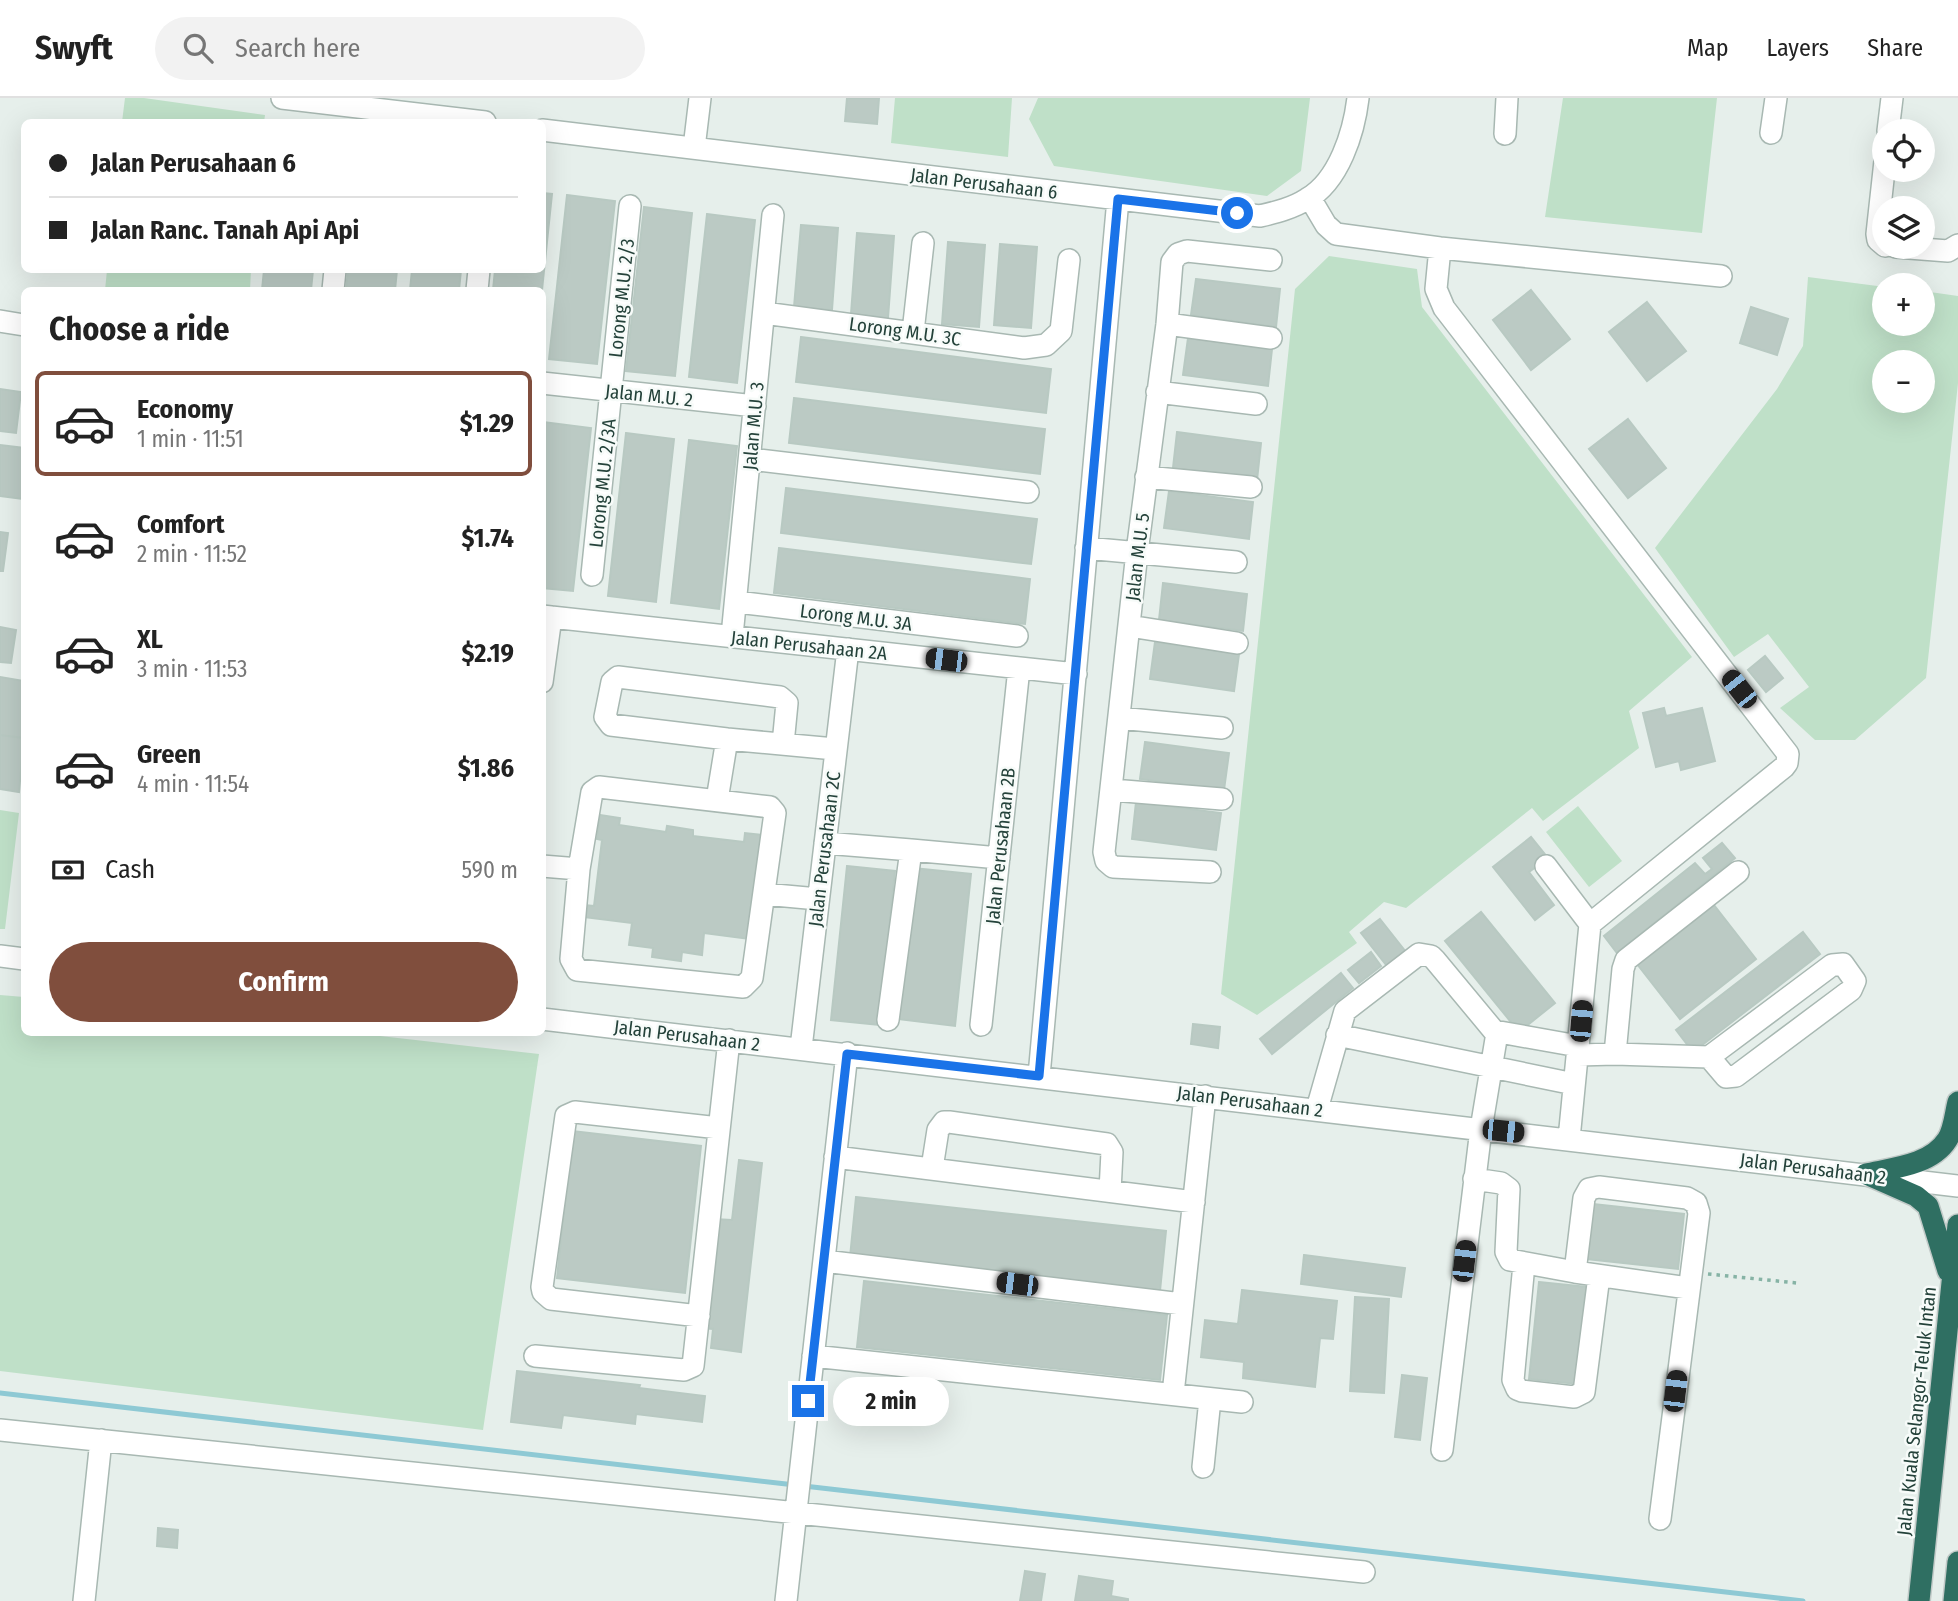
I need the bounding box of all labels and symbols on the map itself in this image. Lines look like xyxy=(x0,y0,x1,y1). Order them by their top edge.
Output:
street label: Jalan Perusahaan 6 xyxy=(909,163,1059,204)
route start xyxy=(1221,197,1253,229)
street label: Lorong M.U. 2/3 xyxy=(604,237,639,359)
street label: Lorong M.U. 3C xyxy=(848,312,963,351)
street label: Jalan M.U. 2 xyxy=(604,379,694,412)
street label: Jalan M.U. 3 xyxy=(738,381,769,471)
street label: Lorong M.U. 2/3A xyxy=(584,417,621,549)
street label: Jalan M.U. 5 xyxy=(1121,512,1154,602)
street label: Lorong M.U. 3A xyxy=(799,599,913,636)
street label: Jalan Perusahaan 2A xyxy=(730,626,888,665)
car xyxy=(924,647,969,673)
car xyxy=(1718,666,1761,712)
street label: Jalan Perusahaan 2B xyxy=(981,767,1020,926)
street label: Jalan Perusahaan 2C xyxy=(804,770,845,928)
car xyxy=(1569,999,1594,1043)
street label: Jalan Perusahaan 2 xyxy=(613,1015,761,1056)
street label: Jalan Perusahaan 2 xyxy=(1176,1081,1324,1122)
car xyxy=(1482,1118,1525,1144)
street label: Jalan Perusahaan 2 xyxy=(1739,1148,1887,1189)
car xyxy=(1452,1239,1477,1283)
car xyxy=(995,1271,1040,1297)
street label: Jalan Kuala Selangor-Teluk Intan xyxy=(1892,1285,1941,1537)
car xyxy=(1663,1369,1688,1413)
callout: 2 min xyxy=(832,1376,948,1426)
route end xyxy=(792,1385,824,1417)

